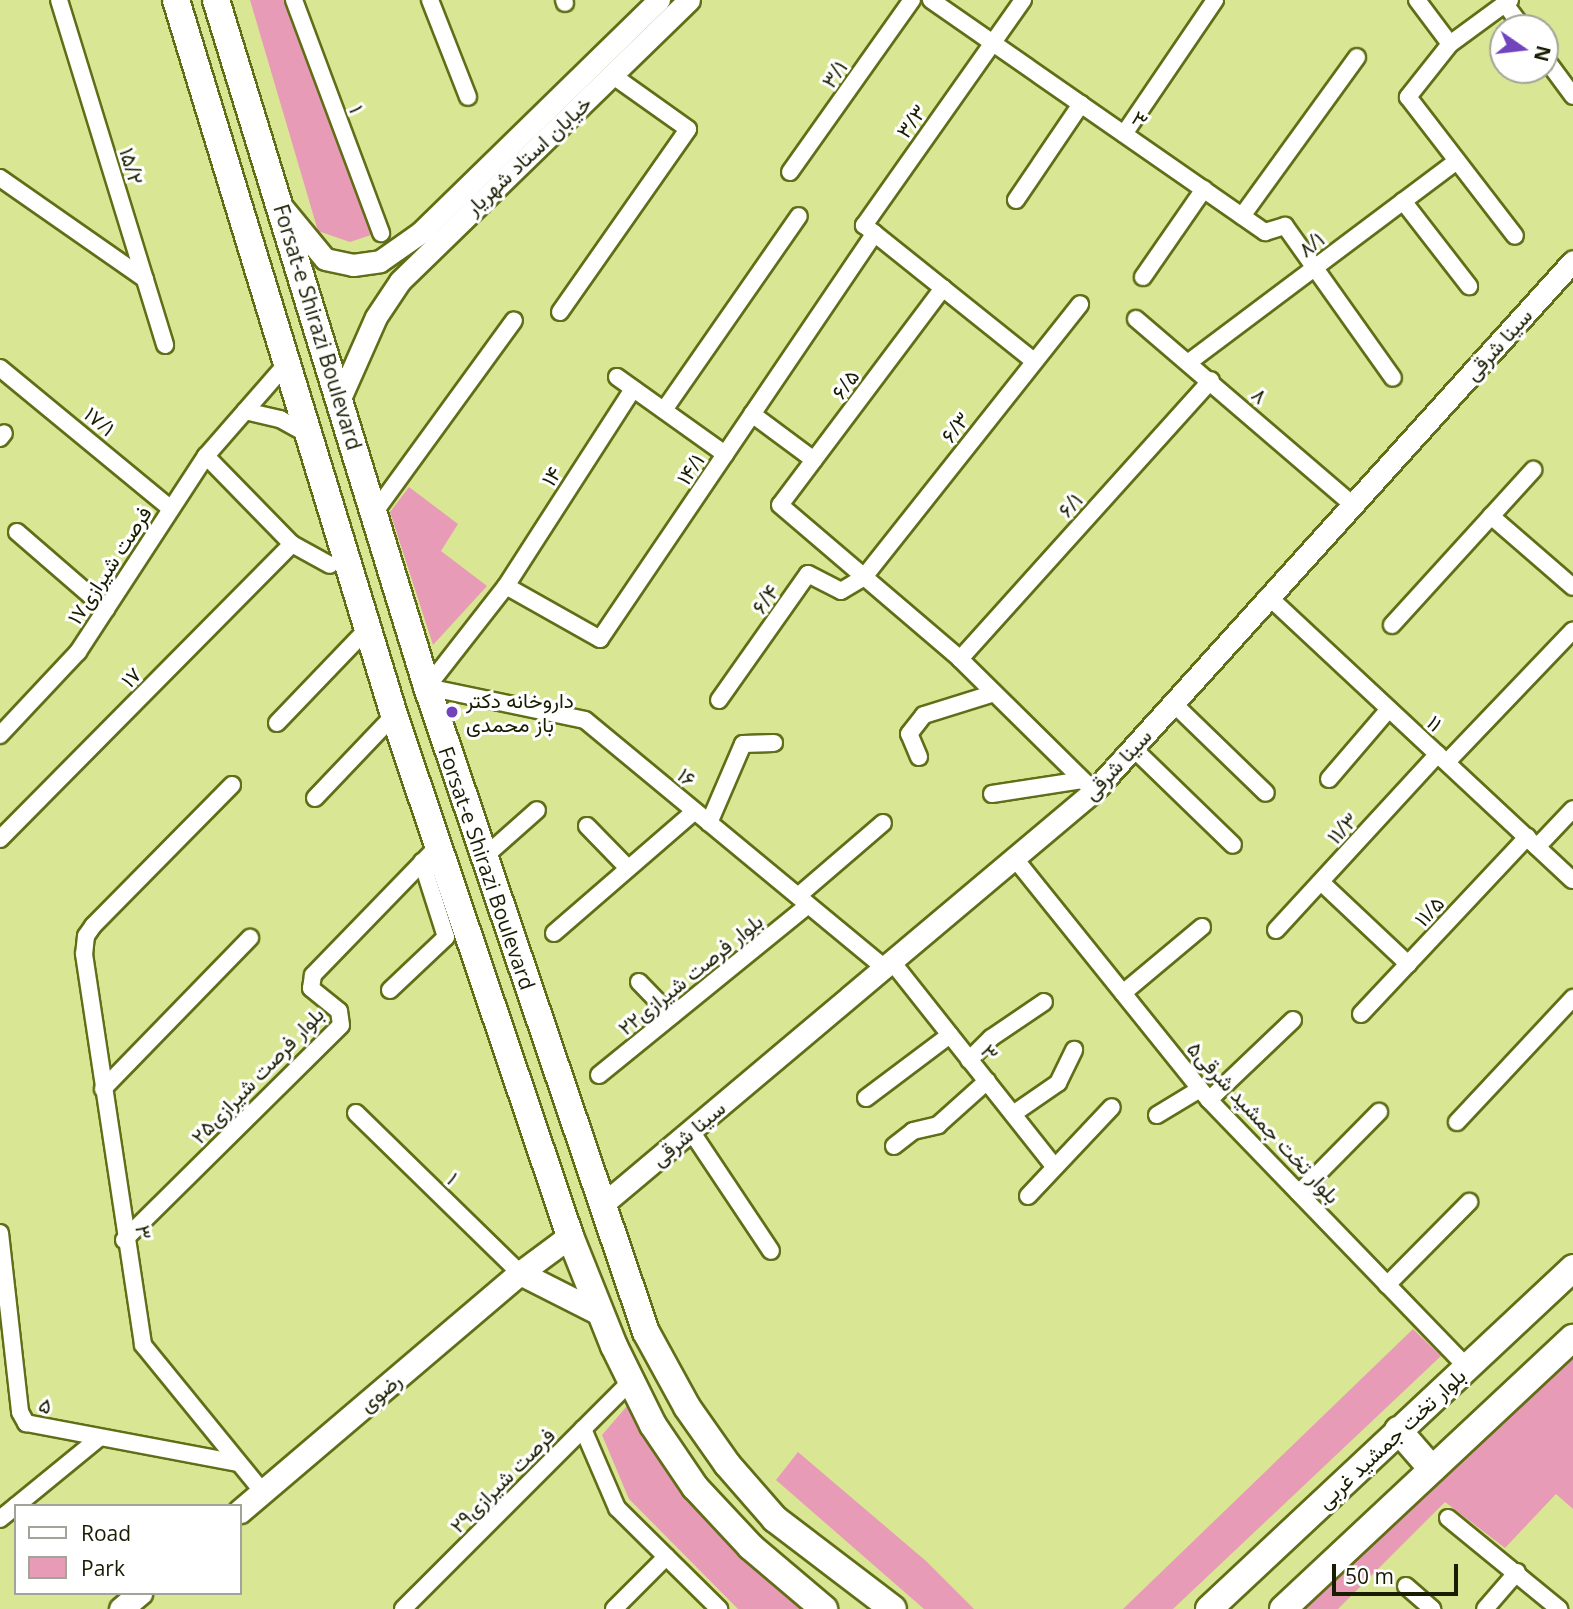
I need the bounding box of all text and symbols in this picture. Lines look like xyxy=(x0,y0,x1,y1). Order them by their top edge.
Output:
north arrow xyxy=(1489,14,1559,84)
text: N xyxy=(1528,43,1557,64)
street label: ۳/۱ xyxy=(816,55,852,93)
street label: خیابان استاد شهریار xyxy=(460,90,596,220)
street label: ۳/۳ xyxy=(891,99,931,143)
street label: ۱ xyxy=(344,102,370,116)
street label: ۳ xyxy=(1127,105,1153,133)
street label: ۱۵/۲ xyxy=(115,145,149,187)
street label: Forsat-e Shirazi Boulevard xyxy=(269,201,367,453)
street label: ۸/۱ xyxy=(1293,226,1329,262)
street label: سینا شرقی xyxy=(1459,303,1537,385)
street label: ۶/۵ xyxy=(826,364,864,404)
street label: ۸ xyxy=(1247,381,1273,409)
street label: ۱۷/۱ xyxy=(80,401,120,441)
street label: ۶/۳ xyxy=(935,407,975,447)
street label: ۱۴/۱ xyxy=(671,449,709,489)
street label: ۱۴ xyxy=(536,462,566,490)
street label: ۶/۱ xyxy=(1053,488,1087,522)
street label: ۱۷فرصت شیرازی xyxy=(62,501,156,629)
street label: ۶/۴ xyxy=(746,580,784,618)
street label: ۱۷ xyxy=(116,662,146,692)
place label: داروخانه دکتر باز محمدی xyxy=(466,687,574,737)
marker: داروخانه دکتر باز محمدی xyxy=(444,704,460,720)
street label: ۱۱ xyxy=(1422,710,1448,736)
street label: سینا شرقی xyxy=(1078,723,1156,805)
street label: Forsat-e Shirazi Boulevard xyxy=(433,743,541,993)
street label: ۱۶ xyxy=(673,762,701,792)
street label: ۱۱/۳ xyxy=(1321,807,1363,849)
street label: ۱۱/۵ xyxy=(1409,891,1449,931)
street label: بلوار فرصت شیرازی۲۲ xyxy=(613,908,767,1040)
street label: بلوار فرصت شیرازی۲۵ xyxy=(185,1001,329,1149)
street label: بلوار تخت جمشید شرقی۵ xyxy=(1182,1036,1346,1208)
street label: ۳ xyxy=(976,1039,1004,1065)
street label: سینا شرقی xyxy=(646,1095,730,1171)
street label: ۱ xyxy=(442,1167,464,1189)
street label: ۳ xyxy=(131,1223,157,1241)
street label: بلوار تخت جمشید غربی xyxy=(1312,1363,1470,1513)
street label: رضوی xyxy=(354,1367,406,1417)
street label: ۵ xyxy=(35,1391,57,1419)
street label: فرصت شیرازی۲۹ xyxy=(444,1422,560,1538)
legend xyxy=(14,1504,242,1595)
text: Road xyxy=(81,1519,131,1547)
scale bar xyxy=(1335,1550,1461,1594)
text: Park xyxy=(81,1554,125,1582)
text: 50 m xyxy=(1345,1562,1394,1590)

